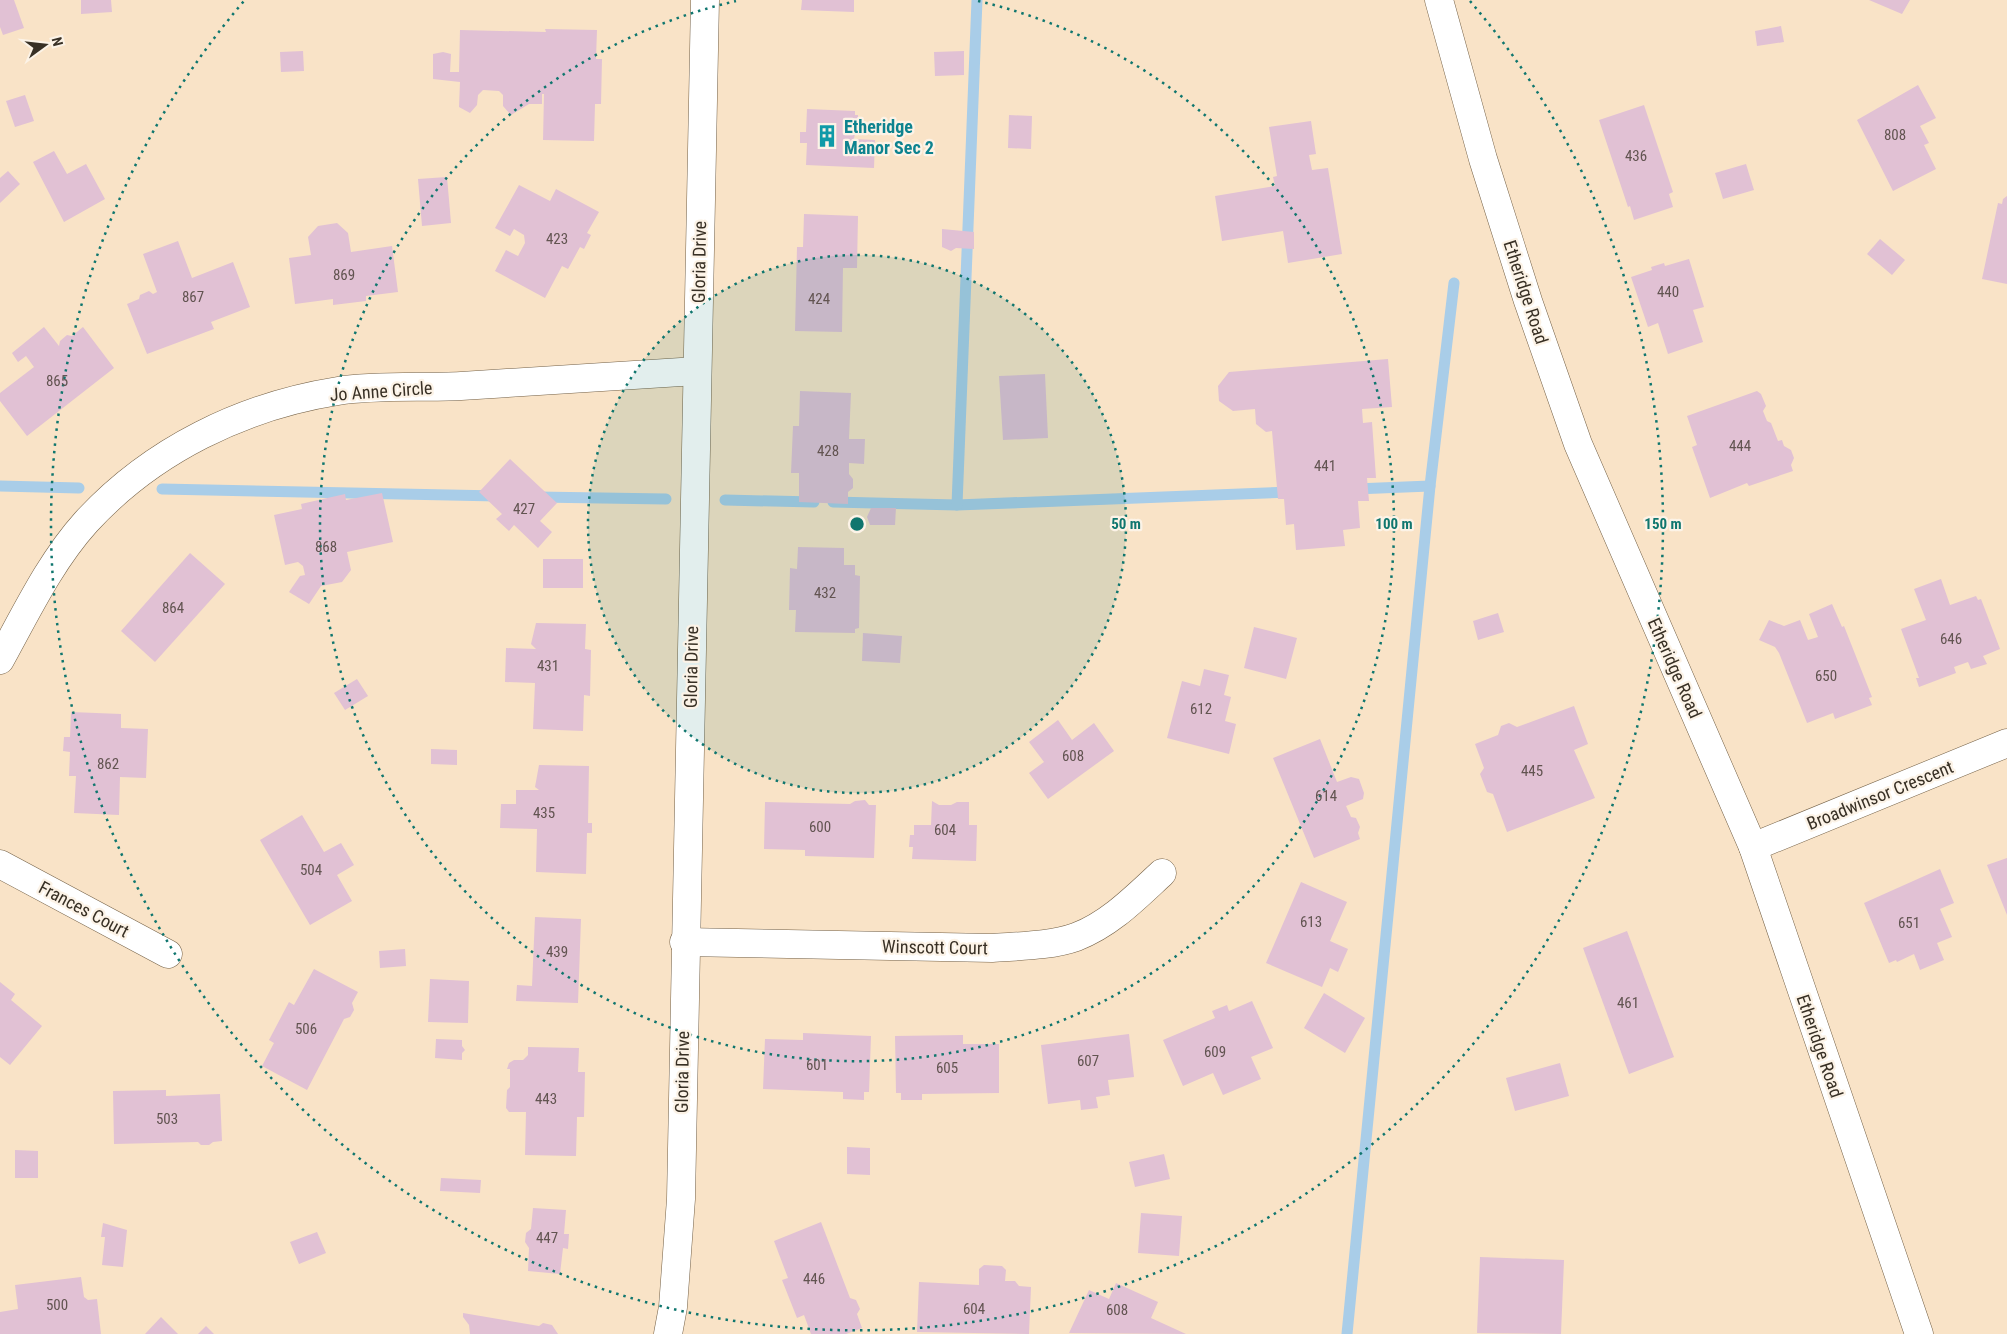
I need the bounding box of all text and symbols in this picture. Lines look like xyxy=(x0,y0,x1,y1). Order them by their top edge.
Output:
north arrow xyxy=(20,20,70,70)
text: N xyxy=(49,35,66,48)
place label: Etheridge Manor Sec 2 xyxy=(844,116,934,158)
building icon: Etheridge Manor Sec 2 xyxy=(814,123,840,149)
house number: 808 xyxy=(1884,126,1906,144)
house number: 436 xyxy=(1625,147,1647,165)
street label: Gloria Drive xyxy=(688,221,710,303)
house number: 423 xyxy=(546,230,568,248)
street label: Etheridge Road xyxy=(1499,238,1553,346)
house number: 869 xyxy=(333,266,355,284)
house number: 440 xyxy=(1657,283,1679,301)
house number: 867 xyxy=(182,288,204,306)
house number: 424 xyxy=(808,290,830,308)
house number: 865 xyxy=(46,372,68,390)
street label: Jo Anne Circle xyxy=(329,377,433,405)
house number: 444 xyxy=(1729,437,1751,455)
house number: 428 xyxy=(817,442,839,460)
house number: 441 xyxy=(1314,457,1336,475)
house number: 427 xyxy=(513,500,535,518)
centre of rings xyxy=(848,515,866,533)
text: 50 m xyxy=(1111,515,1141,533)
text: 100 m xyxy=(1375,515,1413,533)
text: 150 m xyxy=(1644,515,1682,533)
house number: 868 xyxy=(315,538,337,556)
house number: 432 xyxy=(814,584,836,602)
house number: 864 xyxy=(162,599,184,617)
street label: Etheridge Road xyxy=(1644,615,1706,721)
street label: Gloria Drive xyxy=(680,626,702,708)
house number: 646 xyxy=(1940,630,1962,648)
house number: 431 xyxy=(537,657,559,675)
house number: 650 xyxy=(1815,667,1837,685)
house number: 612 xyxy=(1190,700,1212,718)
house number: 608 xyxy=(1062,747,1084,765)
house number: 862 xyxy=(97,755,119,773)
street label: Broadwinsor Crescent xyxy=(1804,756,1956,834)
house number: 445 xyxy=(1521,762,1543,780)
house number: 614 xyxy=(1315,787,1337,805)
house number: 435 xyxy=(533,804,555,822)
house number: 600 xyxy=(809,818,831,836)
house number: 604 xyxy=(934,821,956,839)
house number: 504 xyxy=(300,861,322,879)
street label: Frances Court xyxy=(35,876,133,942)
house number: 613 xyxy=(1300,913,1322,931)
house number: 651 xyxy=(1898,914,1920,932)
street label: Winscott Court xyxy=(882,936,988,958)
house number: 439 xyxy=(546,943,568,961)
street label: Etheridge Road xyxy=(1793,992,1847,1100)
house number: 461 xyxy=(1617,994,1639,1012)
house number: 506 xyxy=(295,1020,317,1038)
street label: Gloria Drive xyxy=(671,1031,693,1113)
house number: 609 xyxy=(1204,1043,1226,1061)
house number: 607 xyxy=(1077,1052,1099,1070)
house number: 601 xyxy=(806,1056,828,1074)
house number: 605 xyxy=(936,1059,958,1077)
house number: 443 xyxy=(535,1090,557,1108)
house number: 503 xyxy=(156,1110,178,1128)
house number: 447 xyxy=(536,1229,558,1247)
house number: 446 xyxy=(803,1270,825,1288)
house number: 500 xyxy=(46,1296,68,1314)
house number: 604 xyxy=(963,1300,985,1318)
house number: 608 xyxy=(1106,1301,1128,1319)

